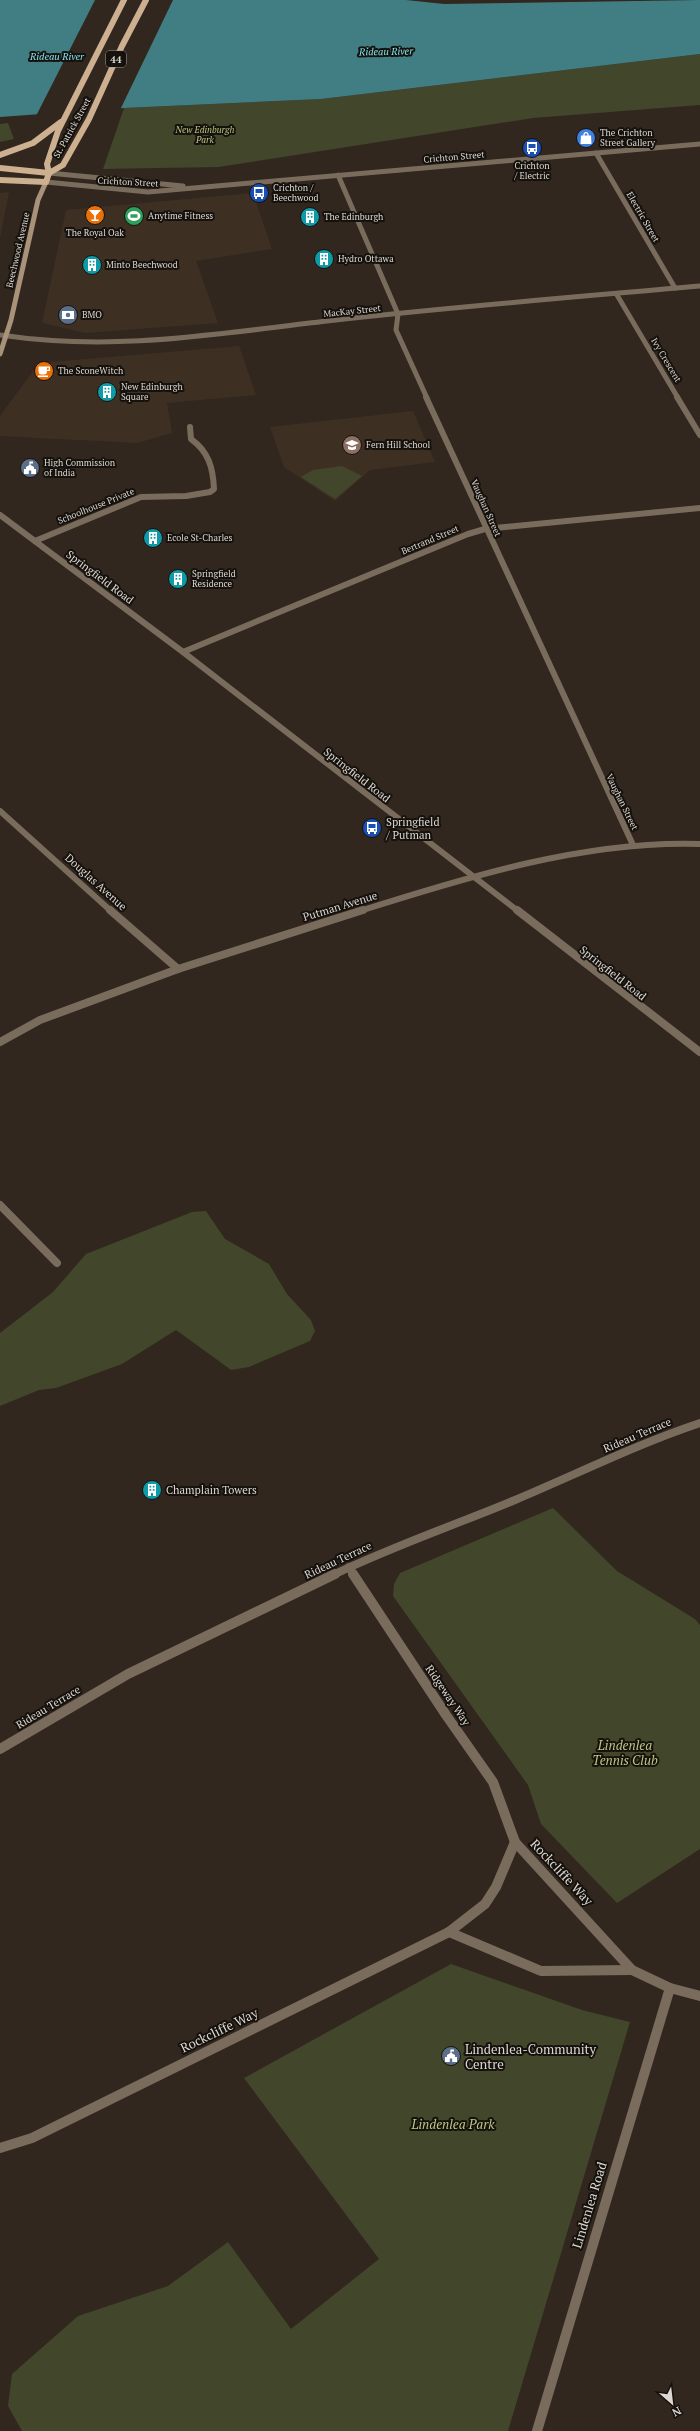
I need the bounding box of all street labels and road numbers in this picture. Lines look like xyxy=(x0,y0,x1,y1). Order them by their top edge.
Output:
road number: 44 xyxy=(106,51,126,67)
street label: St. Patrick Street xyxy=(51,95,94,160)
street label: Crichton Street xyxy=(423,148,486,166)
street label: Crichton Street xyxy=(97,174,160,190)
street label: Electric Street xyxy=(624,190,663,245)
street label: Beechwood Avenue xyxy=(3,211,33,289)
street label: MacKay Street xyxy=(323,302,382,320)
street label: Ivy Crescent xyxy=(648,336,684,385)
street label: Vaughan Street xyxy=(468,478,504,539)
street label: Schoolhouse Private xyxy=(56,485,136,527)
street label: Bertrand Street xyxy=(399,522,461,558)
street label: Springfield Road xyxy=(64,547,136,607)
street label: Springfield Road xyxy=(321,745,393,805)
street label: Vaughan Street xyxy=(603,772,641,833)
street label: Douglas Avenue xyxy=(62,851,130,914)
street label: Putman Avenue xyxy=(301,888,379,924)
street label: Springfield Road xyxy=(577,943,649,1003)
street label: Rideau Terrace xyxy=(601,1414,674,1456)
street label: Rideau Terrace xyxy=(302,1538,374,1582)
street label: Ridgeway Way xyxy=(423,1662,474,1728)
street label: Rideau Terrace xyxy=(13,1682,83,1732)
street label: Rockcliffe Way xyxy=(527,1835,598,1909)
street label: Rockcliffe Way xyxy=(177,2003,261,2057)
street label: Lindenlea Road xyxy=(567,2160,611,2250)

